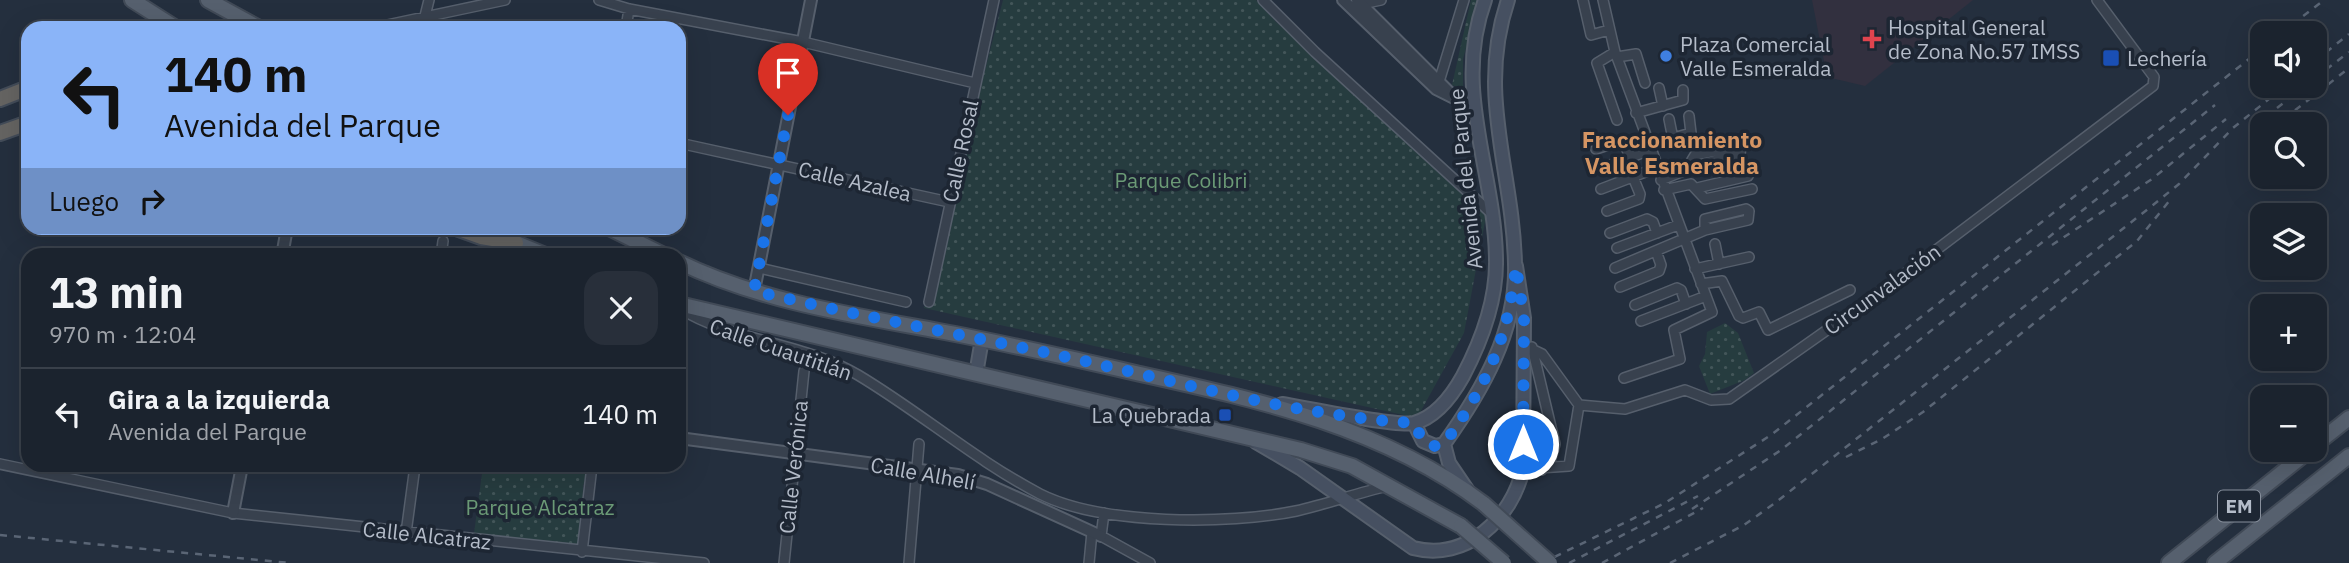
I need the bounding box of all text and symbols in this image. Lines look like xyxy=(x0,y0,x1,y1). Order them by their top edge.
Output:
place label: Hospital General de Zona No.57 IMSS xyxy=(1888,13,2080,65)
map controls xyxy=(2250,21,2327,462)
button: sound xyxy=(2250,21,2327,98)
marker: Hospital General de Zona No.57 IMSS xyxy=(1862,29,1882,49)
place label: Plaza Comercial Valle Esmeralda xyxy=(1680,30,1831,82)
text: 140 m xyxy=(164,42,308,105)
pin xyxy=(758,43,818,115)
place label: Lechería xyxy=(2127,44,2207,72)
marker: Plaza Comercial Valle Esmeralda xyxy=(1658,48,1674,64)
marker: Lechería xyxy=(2101,48,2121,68)
icon: left xyxy=(49,49,140,140)
icon: arrive xyxy=(769,54,807,92)
street label: Avenida del Parque xyxy=(1442,87,1488,271)
street label: Calle Rosal xyxy=(935,97,985,205)
text: Avenida del Parque xyxy=(164,104,441,146)
button: search xyxy=(2250,112,2327,189)
district label: Fraccionamiento Valle Esmeralda xyxy=(1582,124,1762,180)
street label: Calle Azalea xyxy=(796,154,914,208)
park label: Parque Colibri xyxy=(1115,166,1247,194)
icon: right xyxy=(133,182,171,220)
text: Luego xyxy=(49,184,119,218)
button: layers xyxy=(2250,203,2327,280)
street label: Circunvalación xyxy=(1818,237,1946,341)
text: 13 min xyxy=(49,265,184,320)
button: close xyxy=(584,271,658,345)
button: + xyxy=(2250,294,2327,371)
street label: Calle Cuautitlán xyxy=(706,312,856,386)
text: 970 m · 12:04 xyxy=(49,319,196,349)
text: Gira a la izquierda xyxy=(108,382,330,416)
button: − xyxy=(2250,385,2327,462)
icon: left xyxy=(49,395,87,433)
text: 140 m xyxy=(582,397,658,431)
street label: Calle Verónica xyxy=(772,399,814,535)
place label: La Quebrada xyxy=(1092,401,1211,429)
marker: La Quebrada xyxy=(1217,407,1233,423)
position arrow xyxy=(1486,407,1560,481)
text: Avenida del Parque xyxy=(108,416,307,446)
street label: Calle Alhelí xyxy=(869,450,977,496)
road number: EM xyxy=(2218,491,2260,522)
park label: Parque Alcatraz xyxy=(466,493,615,521)
street label: Calle Alcatraz xyxy=(361,514,493,556)

